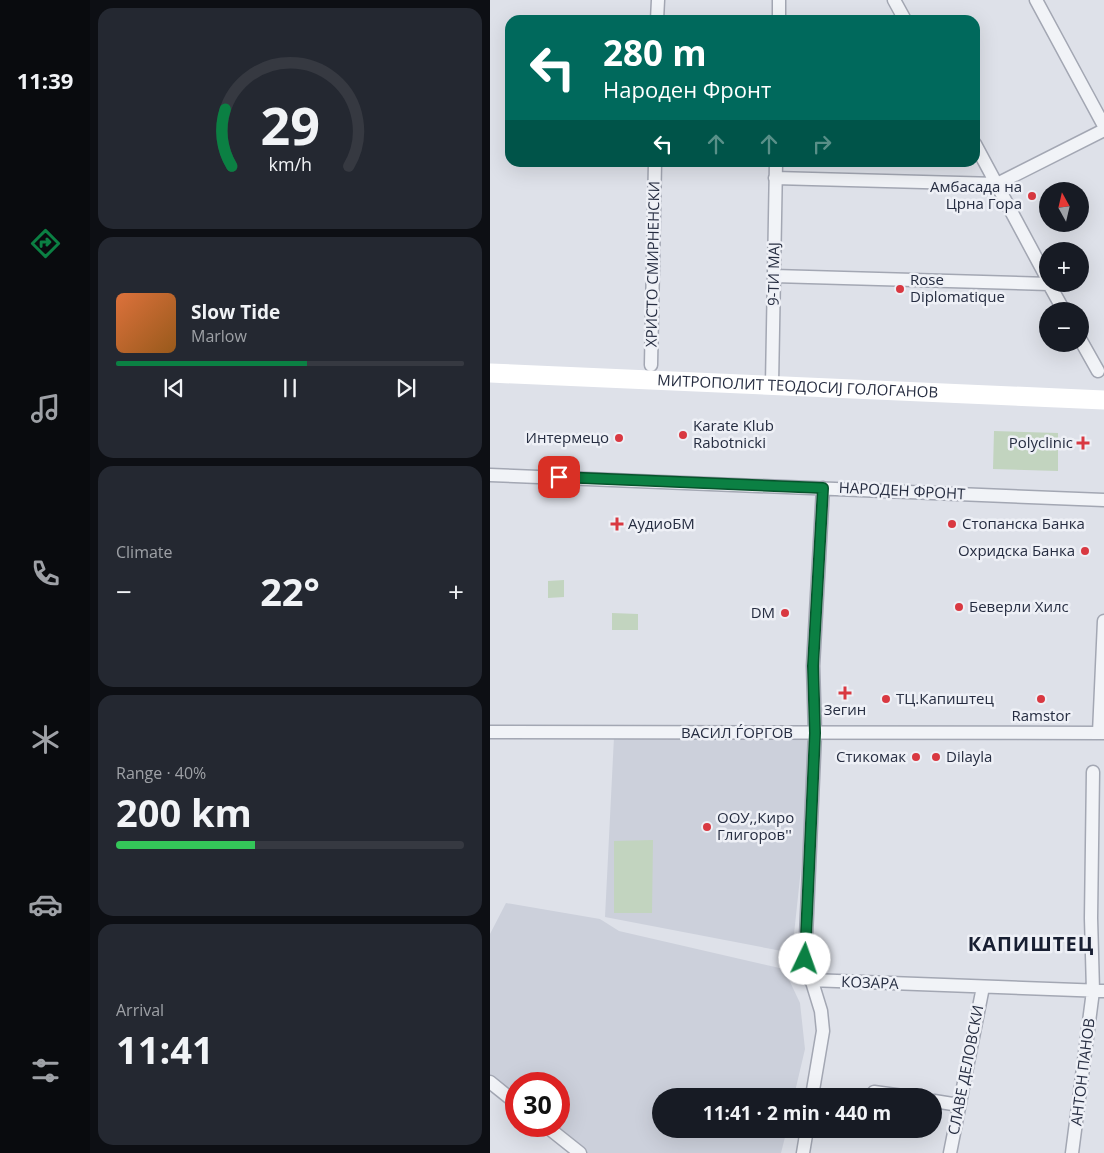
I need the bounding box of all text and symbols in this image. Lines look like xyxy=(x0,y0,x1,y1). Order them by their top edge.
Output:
text: 280 m xyxy=(603,29,707,76)
icon: left xyxy=(520,35,585,100)
text: 11:39 xyxy=(17,65,73,95)
text: Народен Фронт xyxy=(603,74,771,104)
text: 29 xyxy=(260,89,320,160)
icon: left xyxy=(649,130,677,158)
icon: ahead xyxy=(702,130,730,158)
icon: ahead xyxy=(755,130,783,158)
icon: right xyxy=(808,130,836,158)
text: km/h xyxy=(268,152,312,176)
place label: Амбасада на Црна Гора xyxy=(930,176,1022,213)
street label: ХРИСТО СМИРНЕНСКИ xyxy=(641,181,663,347)
north arrow xyxy=(1039,182,1089,232)
map controls xyxy=(1039,182,1089,352)
marker: Амбасада на Црна Гора xyxy=(1026,190,1038,202)
icon: directions xyxy=(28,226,63,261)
street label: 9-ТИ МАЈ xyxy=(762,242,784,306)
button: + xyxy=(1039,242,1089,292)
place label: Rose Diplomatique xyxy=(910,269,1005,306)
marker: Rose Diplomatique xyxy=(894,283,906,295)
text: Slow Tide xyxy=(191,299,280,325)
button: − xyxy=(1039,302,1089,352)
text: Marlow xyxy=(191,325,247,347)
street label: МИТРОПОЛИТ ТЕОДОСИЈ ГОЛОГАНОВ xyxy=(657,369,939,402)
icon: previous xyxy=(160,374,188,402)
icon: pause xyxy=(276,374,304,402)
icon: next xyxy=(392,374,420,402)
icon: music xyxy=(28,391,63,426)
place label: Karate Klub Rabotnicki xyxy=(693,415,774,452)
place label: Интермецо xyxy=(526,427,609,447)
marker: Karate Klub Rabotnicki xyxy=(677,429,689,441)
marker: Интермецо xyxy=(613,432,625,444)
place label: Polyclinic xyxy=(1009,432,1073,452)
marker: Polyclinic xyxy=(1077,437,1089,449)
pin xyxy=(538,456,580,498)
icon: arrive xyxy=(545,463,573,491)
street label: НАРОДЕН ФРОНТ xyxy=(838,477,967,503)
place label: АудиоБМ xyxy=(628,513,695,533)
place label: Стопанска Банка xyxy=(962,513,1085,533)
marker: АудиоБМ xyxy=(610,517,624,531)
marker: Стопанска Банка xyxy=(946,518,958,530)
place label: Охридска Банка xyxy=(958,540,1075,560)
text: Climate xyxy=(116,541,173,563)
marker: Охридска Банка xyxy=(1079,545,1091,557)
icon: phone xyxy=(28,556,63,591)
text: 22° xyxy=(260,565,320,617)
text: − xyxy=(116,572,132,610)
text: + xyxy=(448,572,464,610)
place label: Беверли Хилс xyxy=(969,596,1069,616)
marker: Беверли Хилс xyxy=(953,601,965,613)
place label: DM xyxy=(751,602,775,622)
marker: DM xyxy=(779,607,791,619)
marker: Зегин xyxy=(839,687,851,699)
place label: ТЦ.Капиштец xyxy=(896,688,994,708)
marker: ТЦ.Капиштец xyxy=(880,693,892,705)
marker: Ramstor xyxy=(1035,693,1047,705)
place label: Зегин xyxy=(824,699,866,719)
place label: Ramstor xyxy=(1011,705,1071,725)
icon: climate xyxy=(28,722,63,757)
street label: ВАСИЛ ЃОРГОВ xyxy=(681,722,793,742)
place label: Стикомак xyxy=(836,746,906,766)
place label: Dilayla xyxy=(946,746,992,766)
marker: Стикомак xyxy=(910,751,922,763)
marker: Dilayla xyxy=(930,751,942,763)
text: Range · 40% xyxy=(116,762,206,784)
text: 200 km xyxy=(116,786,252,838)
place label: ООУ,,Киро Глигоров'' xyxy=(717,807,794,844)
marker: ООУ,,Киро Глигоров'' xyxy=(701,821,713,833)
icon: car xyxy=(28,887,63,922)
district label: КАПИШТЕЦ xyxy=(968,930,1094,957)
position arrow xyxy=(778,932,830,984)
street label: КОЗАРА xyxy=(841,971,900,993)
text: Arrival xyxy=(116,999,164,1021)
street label: СЛАВЕ ДЕЛОВСКИ xyxy=(943,1003,987,1136)
street label: АНТОН ПАНОВ xyxy=(1065,1017,1099,1127)
text: 11:41 xyxy=(116,1023,214,1075)
icon: filters xyxy=(28,1053,63,1088)
speed limit sign: 30 xyxy=(505,1072,570,1137)
text: 11:41 · 2 min · 440 m xyxy=(703,1100,891,1126)

